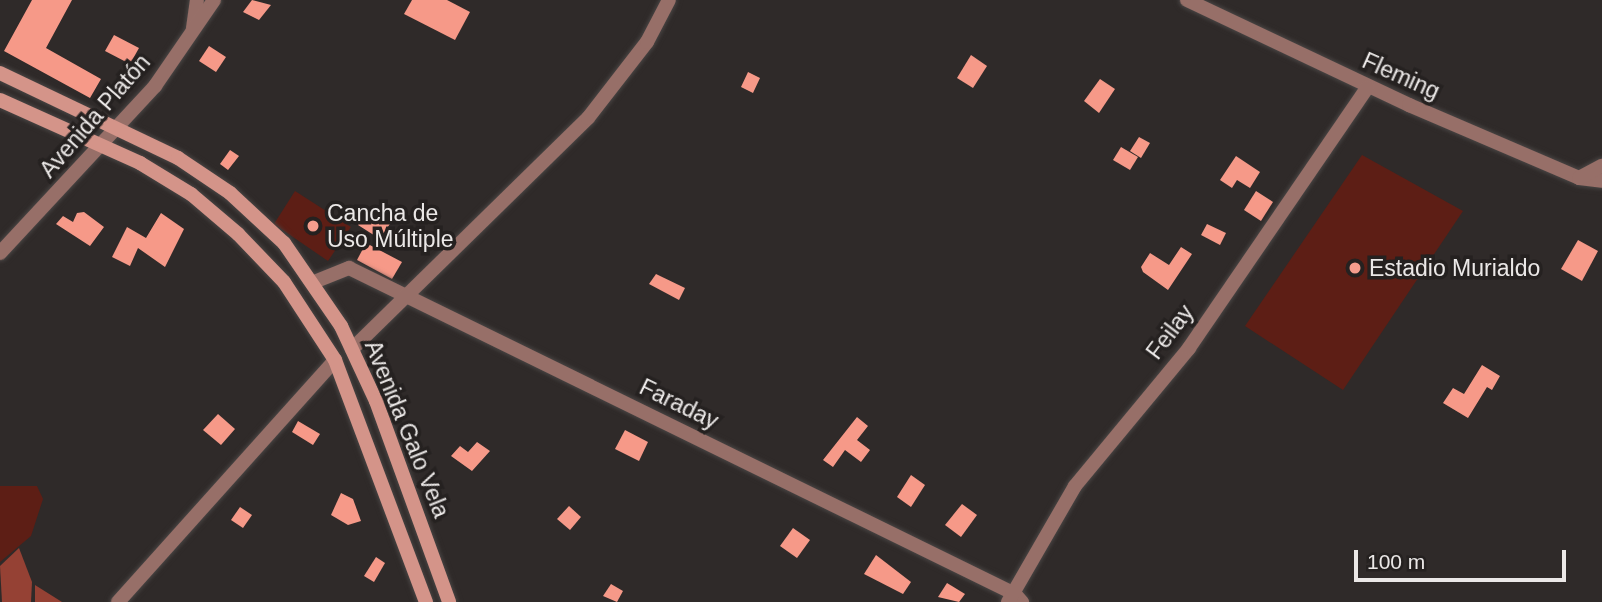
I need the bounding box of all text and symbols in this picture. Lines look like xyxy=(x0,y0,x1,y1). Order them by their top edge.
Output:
street label: Fleming xyxy=(1358,47,1444,105)
street label: Avenida Platón xyxy=(34,49,156,183)
place label: Cancha de Uso Múltiple xyxy=(327,199,454,253)
marker: Cancha de Uso Múltiple xyxy=(305,218,321,234)
place label: Estadio Murialdo xyxy=(1369,254,1540,282)
marker: Estadio Murialdo xyxy=(1347,260,1363,276)
street label: Feilay xyxy=(1141,299,1199,365)
street label: Avenida Galo Vela xyxy=(359,336,455,522)
street label: Faraday xyxy=(635,373,723,435)
scale bar xyxy=(1357,536,1569,580)
text: 100 m xyxy=(1367,550,1425,573)

